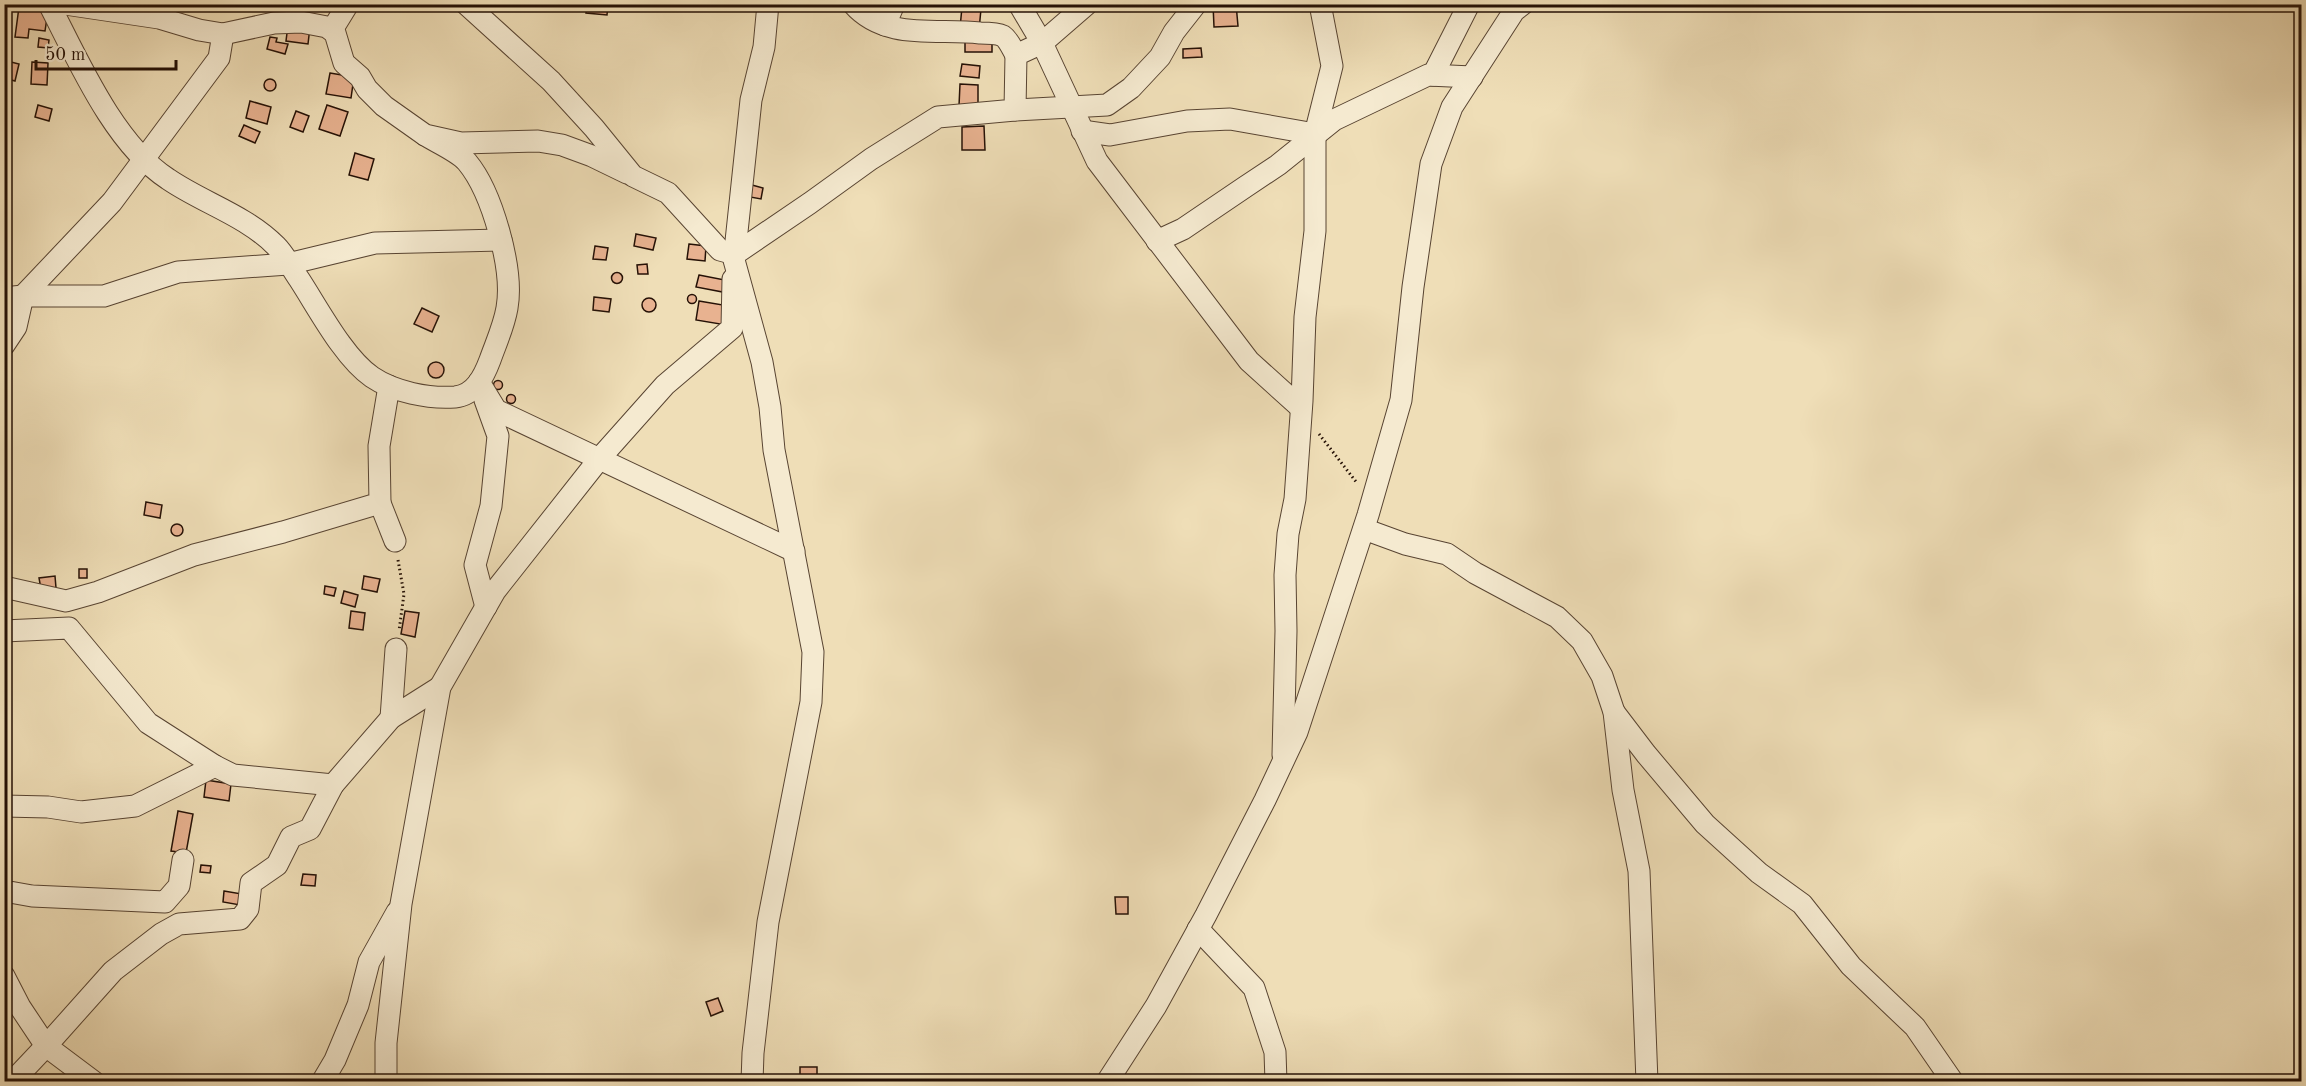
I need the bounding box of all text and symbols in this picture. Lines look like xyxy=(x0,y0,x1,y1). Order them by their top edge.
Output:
scale bar xyxy=(36,33,176,71)
text: 50 m xyxy=(45,46,85,64)

